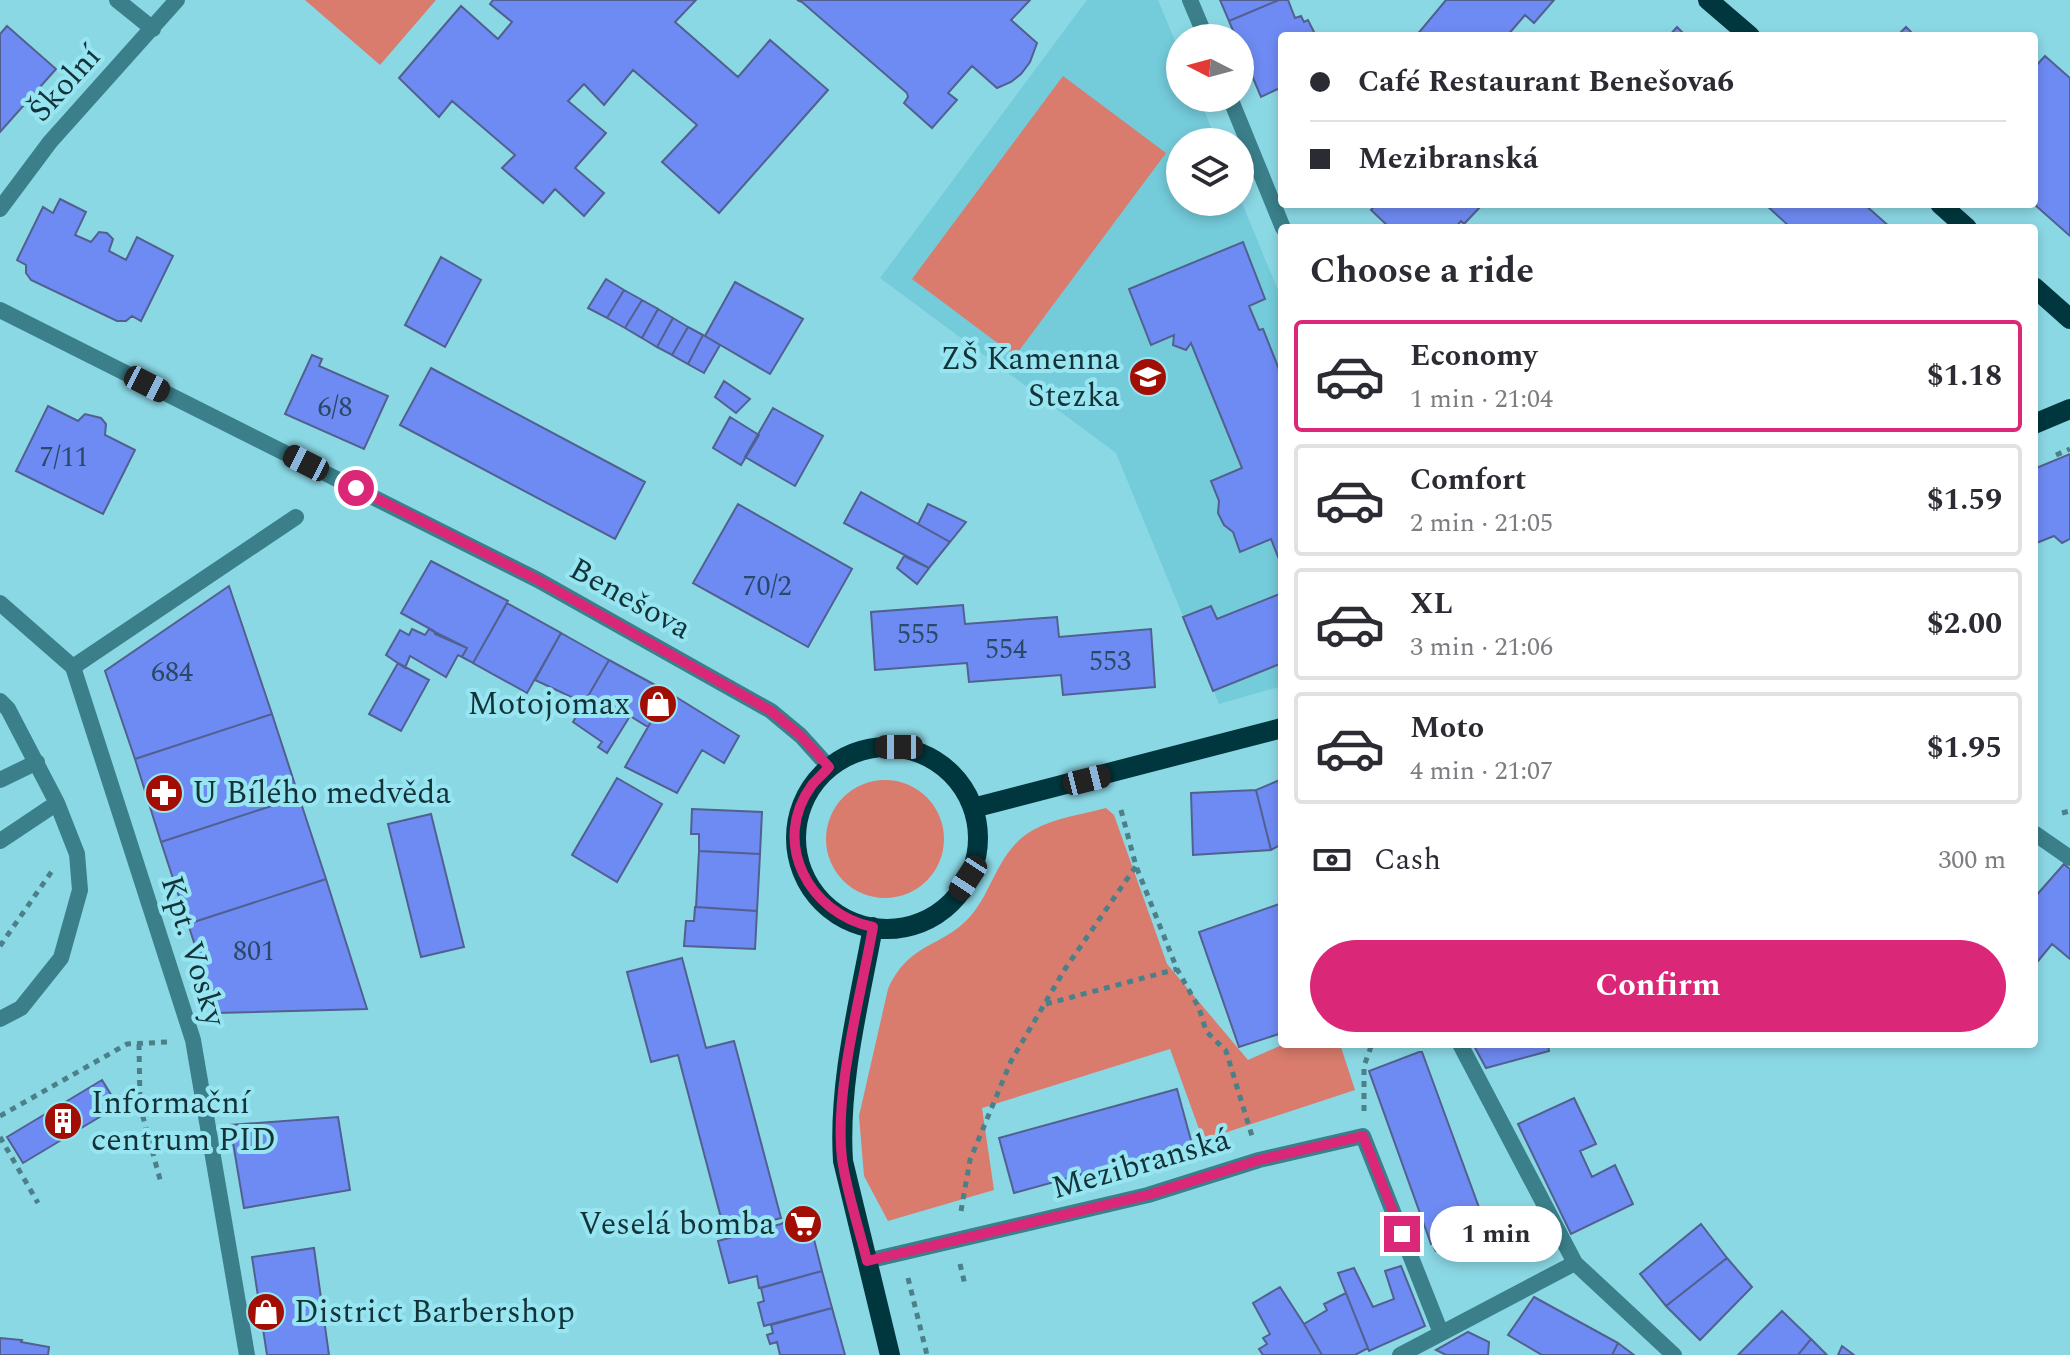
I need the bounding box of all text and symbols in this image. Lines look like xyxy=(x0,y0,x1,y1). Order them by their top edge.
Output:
north arrow xyxy=(1166,24,1254,112)
map controls xyxy=(1166,24,1254,216)
street label: Školní xyxy=(17,33,114,134)
text: Café Restaurant Benešova6 xyxy=(1358,59,1734,105)
button: layers xyxy=(1166,128,1254,216)
text: Mezibranská xyxy=(1358,136,1539,182)
text: Choose a ride xyxy=(1310,244,1534,299)
text: Economy xyxy=(1410,333,1537,379)
place label: ZŠ Kamenna Stezka xyxy=(941,335,1120,421)
icon: car xyxy=(1314,340,1386,412)
text: $1.18 xyxy=(1927,353,2002,399)
school or university icon: ZŠ Kamenna Stezka xyxy=(1127,356,1169,398)
car xyxy=(120,362,174,406)
text: 1 min · 21:04 xyxy=(1410,379,1553,419)
house number: 6/8 xyxy=(317,386,353,429)
house number: 7/11 xyxy=(39,436,89,479)
car xyxy=(279,441,333,485)
text: Comfort xyxy=(1410,457,1526,503)
icon: car xyxy=(1314,464,1386,536)
route start xyxy=(338,470,374,506)
text: $1.59 xyxy=(1927,477,2002,523)
text: 2 min · 21:05 xyxy=(1410,503,1553,543)
street label: Benešova xyxy=(560,545,700,653)
house number: 70/2 xyxy=(742,565,792,608)
text: XL xyxy=(1410,581,1453,627)
icon: car xyxy=(1314,588,1386,660)
text: $2.00 xyxy=(1927,601,2002,647)
house number: 555 xyxy=(897,613,939,656)
text: 3 min · 21:06 xyxy=(1410,627,1553,667)
house number: 554 xyxy=(985,628,1027,671)
house number: 553 xyxy=(1089,640,1131,683)
house number: 684 xyxy=(151,651,193,694)
place label: Motojomax xyxy=(467,680,630,729)
shop icon: Motojomax xyxy=(637,683,679,725)
text: Moto xyxy=(1410,705,1484,751)
icon: car xyxy=(1314,712,1386,784)
text: $1.95 xyxy=(1927,725,2002,771)
car xyxy=(875,735,923,759)
text: 4 min · 21:07 xyxy=(1410,751,1553,791)
car xyxy=(1061,763,1113,797)
place label: U Bílého medvěda xyxy=(192,769,451,818)
pharmacy icon: U Bílého medvěda xyxy=(143,772,185,814)
text: Cash xyxy=(1374,837,1441,883)
icon: cash xyxy=(1310,838,1354,882)
text: 300 m xyxy=(1938,840,2006,880)
car xyxy=(945,851,991,905)
street label: Kpt. Vosky xyxy=(147,870,240,1034)
house number: 801 xyxy=(233,930,275,973)
button: Confirm xyxy=(1310,940,2006,1032)
place label: Informační centrum PID xyxy=(91,1079,276,1165)
building icon: Informační centrum PID xyxy=(42,1100,84,1142)
street label: Mezibranská xyxy=(1046,1115,1236,1213)
place label: Veselá bomba xyxy=(579,1200,775,1249)
supermarket icon: Veselá bomba xyxy=(782,1203,824,1245)
callout: 1 min xyxy=(1430,1206,1562,1262)
text: 1 min xyxy=(1461,1214,1531,1254)
route end xyxy=(1384,1216,1420,1252)
place label: District Barbershop xyxy=(294,1288,575,1337)
shop icon: District Barbershop xyxy=(245,1291,287,1333)

